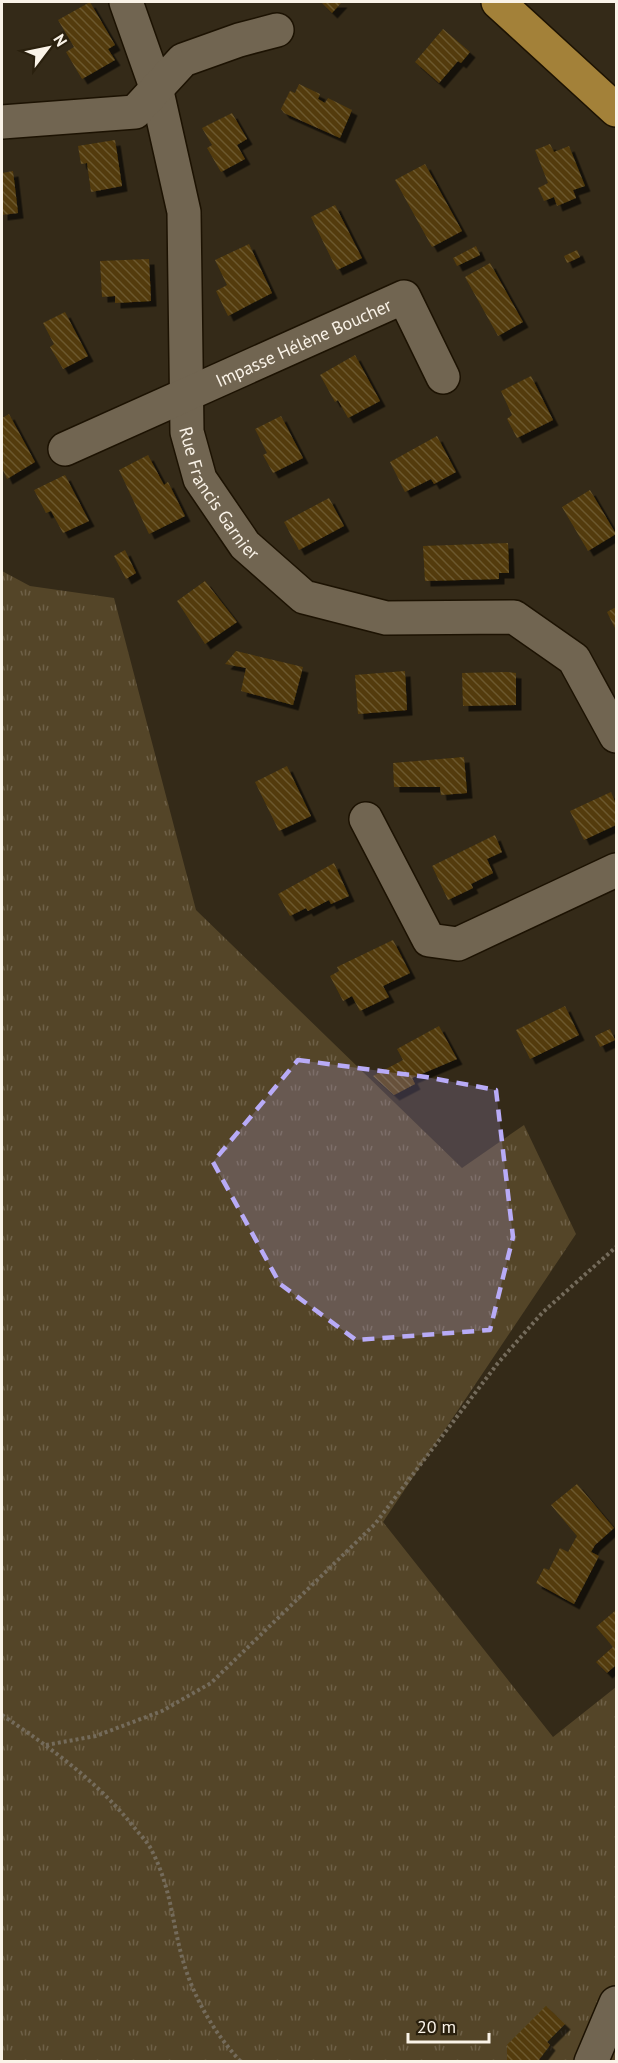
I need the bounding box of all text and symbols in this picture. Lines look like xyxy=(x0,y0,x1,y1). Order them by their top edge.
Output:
north arrow xyxy=(18,18,78,78)
text: N xyxy=(49,30,72,50)
street label: Impasse Hélène Boucher xyxy=(212,293,395,392)
street label: Rue Francis Garnier xyxy=(175,424,265,564)
scale bar xyxy=(408,2006,489,2044)
text: 20 m xyxy=(417,2015,456,2038)

